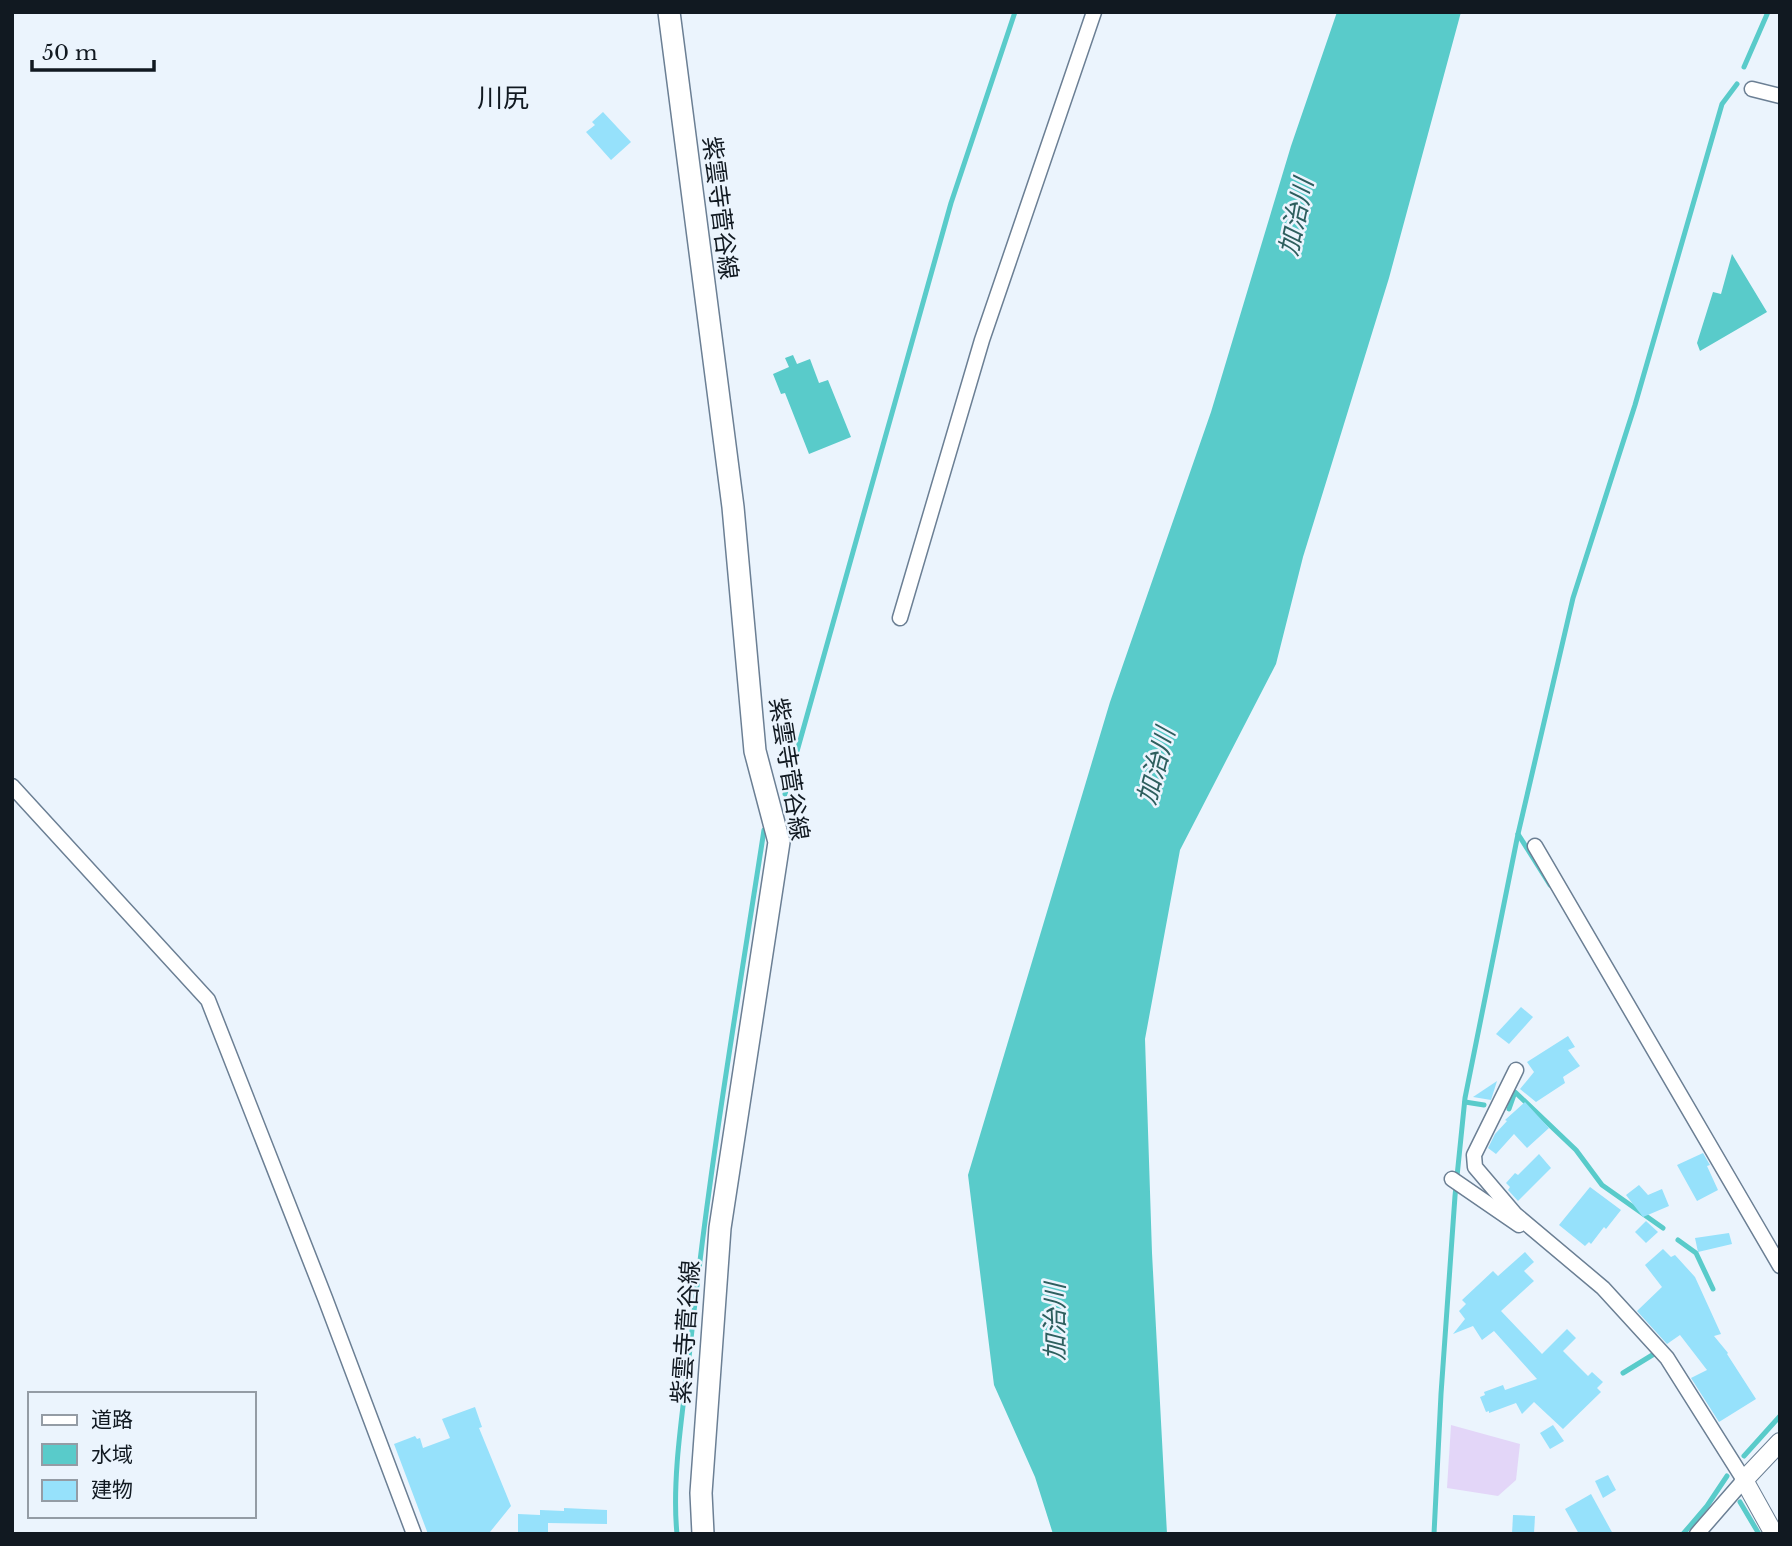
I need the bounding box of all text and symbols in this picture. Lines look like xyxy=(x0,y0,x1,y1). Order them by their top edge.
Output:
scale bar xyxy=(32,28,154,72)
text: 50 m xyxy=(42,40,98,66)
district label: 川尻 xyxy=(477,82,529,114)
street label: 紫雲寺菅谷線 xyxy=(697,135,744,281)
water label: 加治川 xyxy=(1272,173,1320,258)
street label: 紫雲寺菅谷線 xyxy=(764,696,815,842)
water label: 加治川 xyxy=(1130,721,1182,808)
street label: 紫雲寺菅谷線 xyxy=(666,1259,705,1405)
water label: 加治川 xyxy=(1039,1280,1071,1361)
legend xyxy=(28,1392,256,1518)
text: 道路 xyxy=(91,1407,133,1433)
text: 水域 xyxy=(91,1442,133,1468)
text: 建物 xyxy=(91,1477,133,1503)

